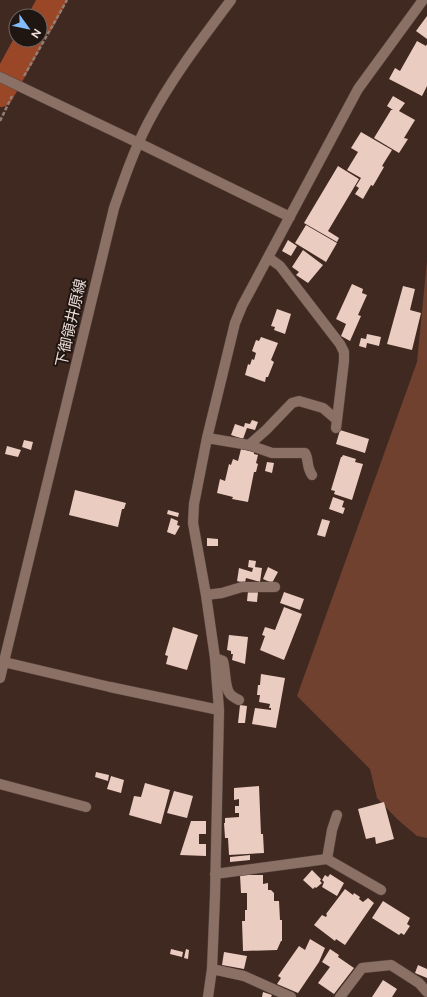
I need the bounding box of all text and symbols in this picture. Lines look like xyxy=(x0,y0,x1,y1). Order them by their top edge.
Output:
north arrow xyxy=(8,8,48,48)
text: N xyxy=(28,26,44,40)
street label: 下御領井原線 xyxy=(52,277,90,369)

